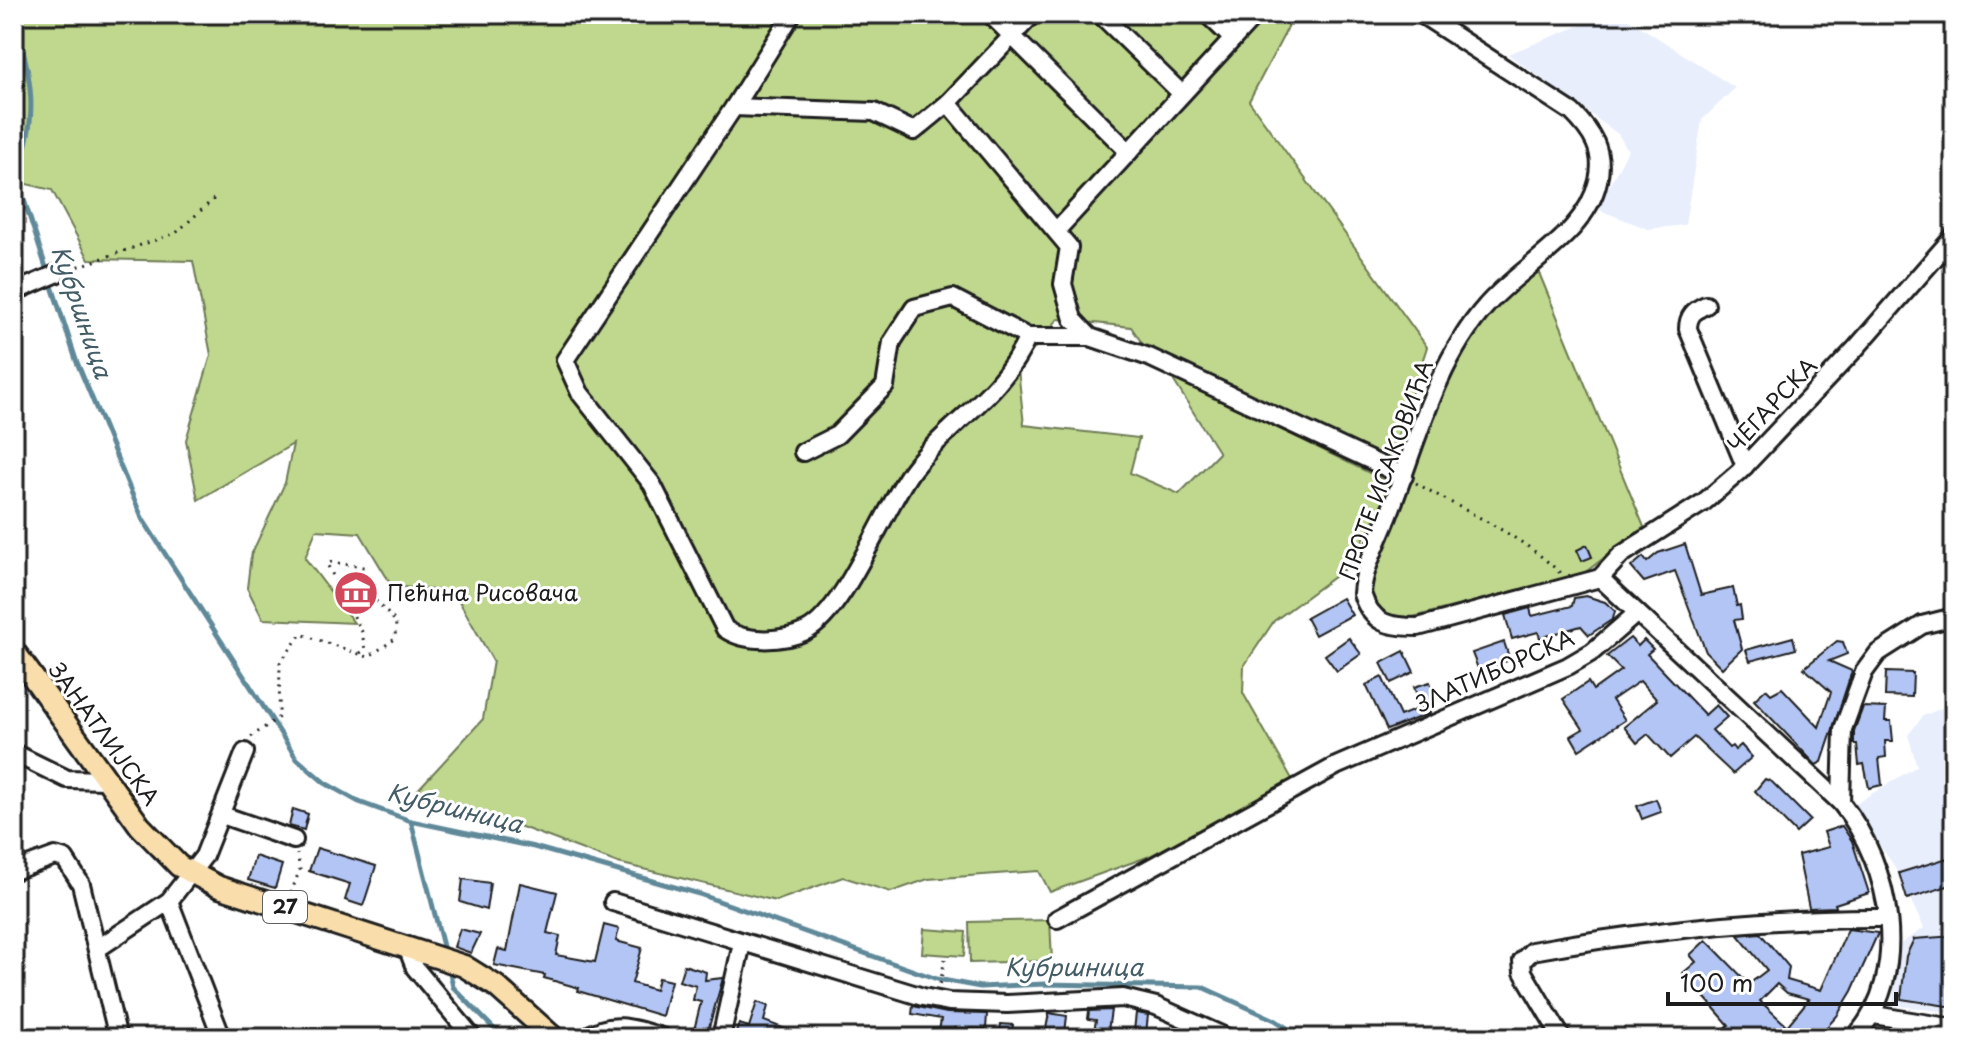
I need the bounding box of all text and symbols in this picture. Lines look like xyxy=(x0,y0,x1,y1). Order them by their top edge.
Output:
water label: Кубршница xyxy=(43,240,123,384)
street label: ЧЕГАРСКА xyxy=(1718,349,1824,459)
street label: ПРОТЕ ИСАКОВИЋА xyxy=(1329,355,1440,584)
museum icon: Пећина Рисовача xyxy=(332,569,380,617)
place label: Пећина Рисовача xyxy=(387,575,578,608)
street label: ЗЛАТИБОРСКА xyxy=(1410,620,1579,719)
street label: ЗАНАТЛИЈСКА xyxy=(42,655,168,812)
water label: Кубршница xyxy=(384,773,528,841)
road number: 27 xyxy=(263,891,307,923)
water label: Кубршница xyxy=(1005,948,1144,984)
scale bar xyxy=(1668,956,1896,1006)
text: 100 m xyxy=(1680,964,1753,1000)

